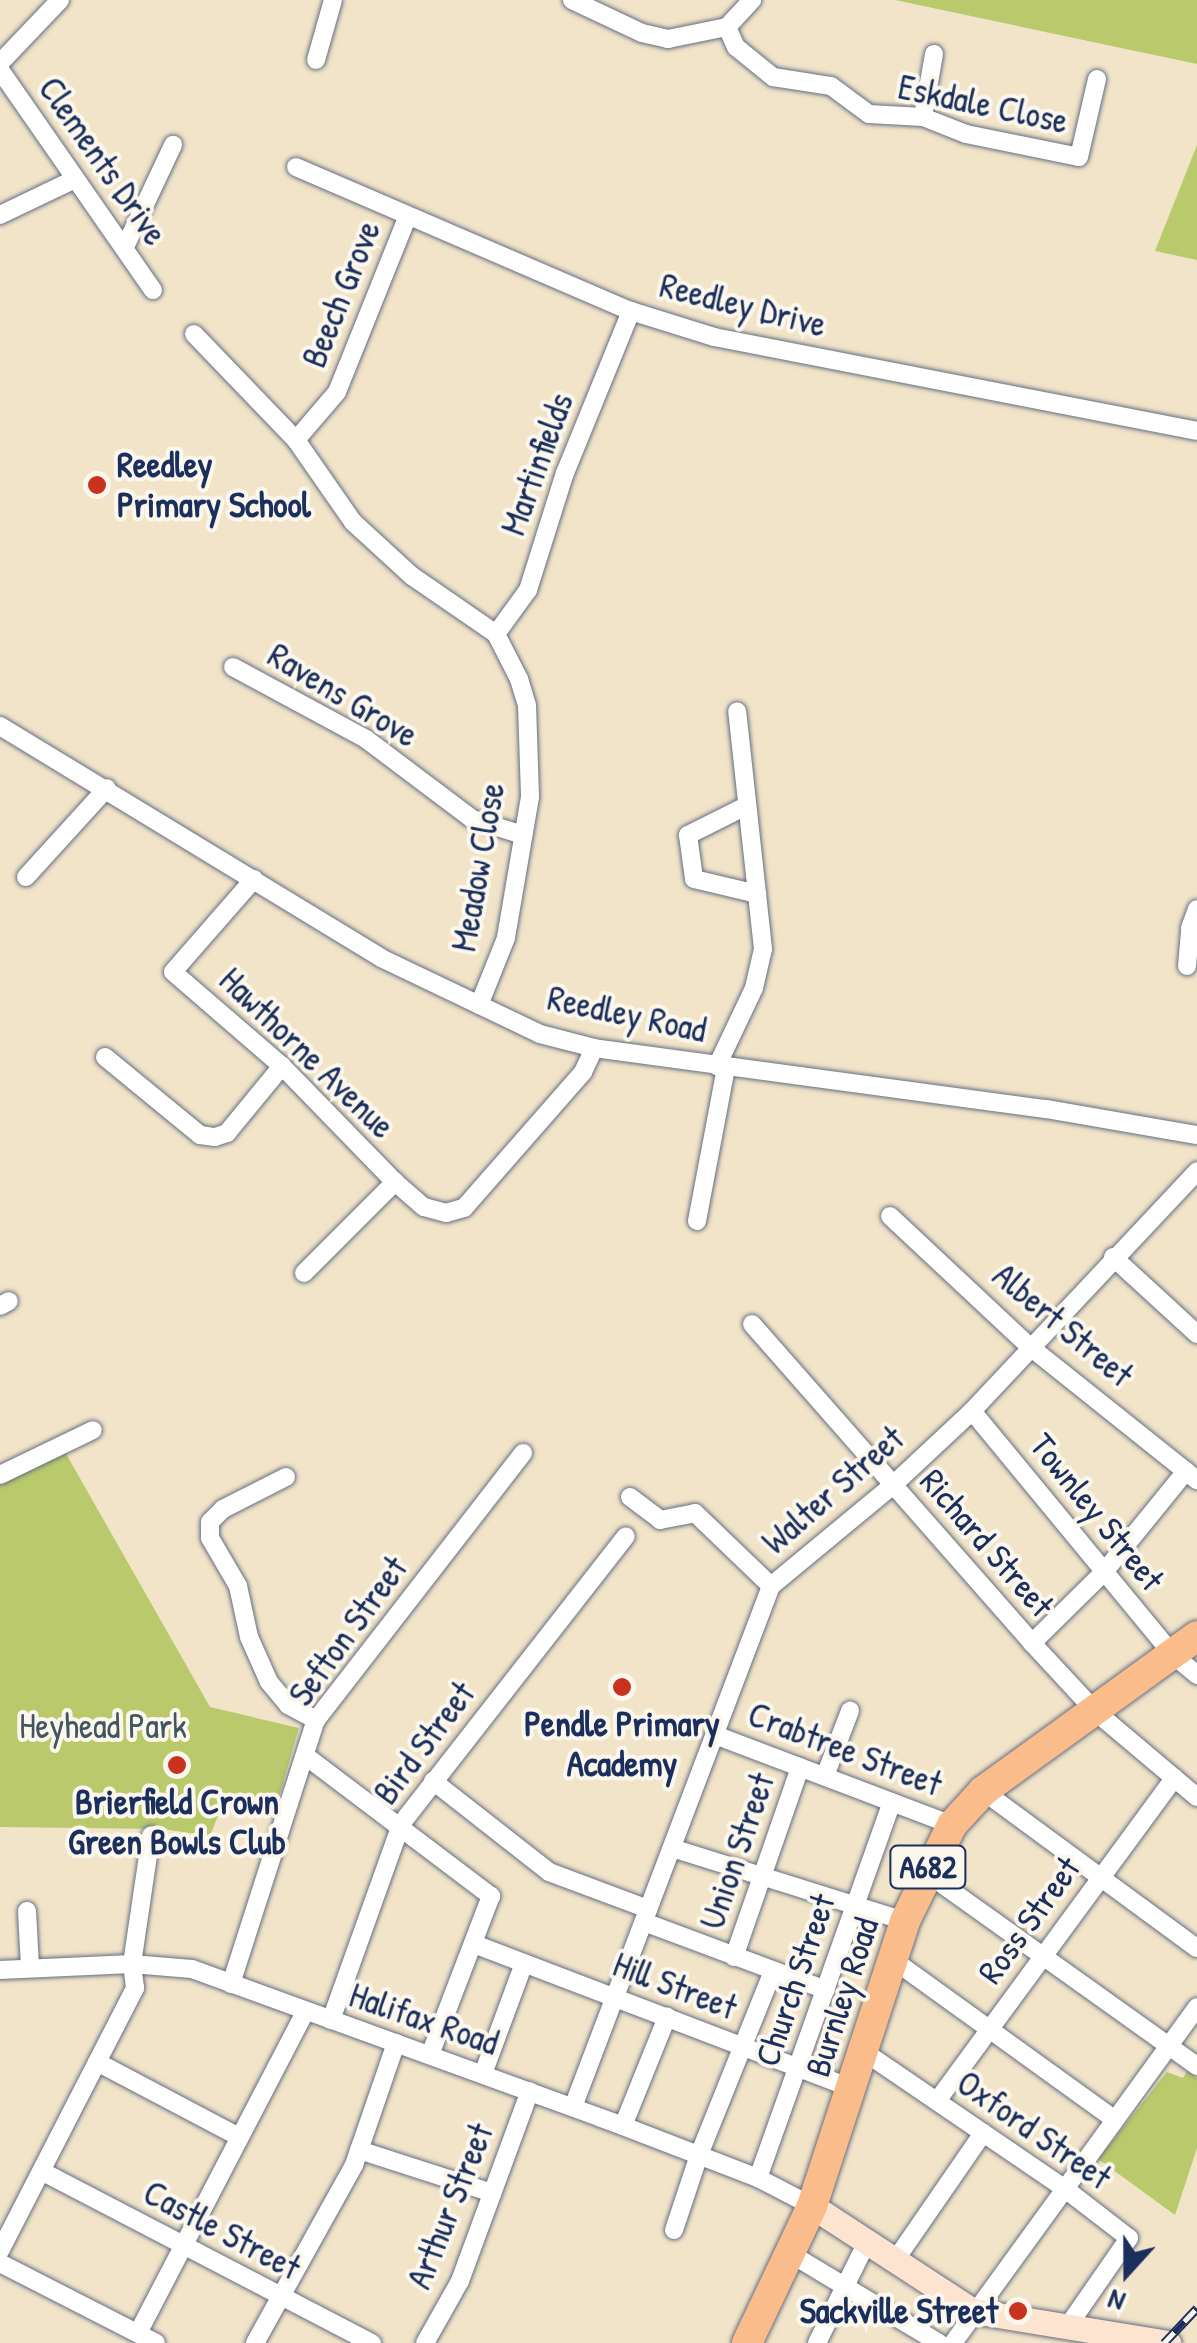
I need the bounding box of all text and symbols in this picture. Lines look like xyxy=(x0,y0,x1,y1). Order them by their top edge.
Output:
street label: Eskdale Close xyxy=(894,66,1072,142)
street label: Clements Drive xyxy=(30,69,176,253)
street label: Beech Grove xyxy=(293,215,389,373)
street label: Reedley Drive xyxy=(656,264,830,346)
street label: Martinfields xyxy=(492,387,582,541)
place label: Reedley Primary School xyxy=(117,444,311,526)
marker: Reedley Primary School xyxy=(86,474,108,496)
street label: Ravens Grove xyxy=(261,634,425,756)
street label: Meadow Close xyxy=(443,779,513,955)
street label: Hawthorne Avenue xyxy=(211,959,403,1147)
street label: Reedley Road xyxy=(544,977,710,1051)
street label: Albert Street xyxy=(984,1254,1142,1396)
street label: Walter Street xyxy=(754,1417,912,1563)
street label: Townley Street xyxy=(1021,1425,1173,1599)
street label: Richard Street xyxy=(911,1460,1063,1626)
street label: Sefton Street xyxy=(280,1548,416,1714)
street label: Bird Street xyxy=(364,1674,484,1812)
marker: Pendle Primary Academy xyxy=(611,1676,633,1698)
street label: Crabtree Street xyxy=(742,1693,948,1805)
place label: Pendle Primary Academy xyxy=(524,1703,720,1785)
park label: Heyhead Park xyxy=(19,1705,187,1747)
marker: Brierfield Crown Green Bowls Club xyxy=(166,1754,188,1776)
street label: Union Street xyxy=(691,1767,783,1935)
place label: Brierfield Crown Green Bowls Club xyxy=(68,1781,286,1863)
road number: A682 xyxy=(888,1840,968,1894)
street label: Ross Street xyxy=(969,1848,1089,1992)
street label: Church Street xyxy=(746,1888,844,2072)
street label: Burnley Road xyxy=(797,1912,887,2082)
street label: Hill Street xyxy=(607,1943,743,2029)
street label: Halifax Road xyxy=(344,1974,504,2064)
street label: Oxford Street xyxy=(949,2062,1119,2198)
street label: Arthur Street xyxy=(398,2117,502,2295)
street label: Castle Street xyxy=(137,2171,307,2289)
north arrow xyxy=(1077,2223,1177,2323)
text: N xyxy=(1102,2281,1130,2321)
place label: Sackville Street xyxy=(800,2290,998,2332)
marker: Sackville Street xyxy=(1007,2300,1029,2322)

